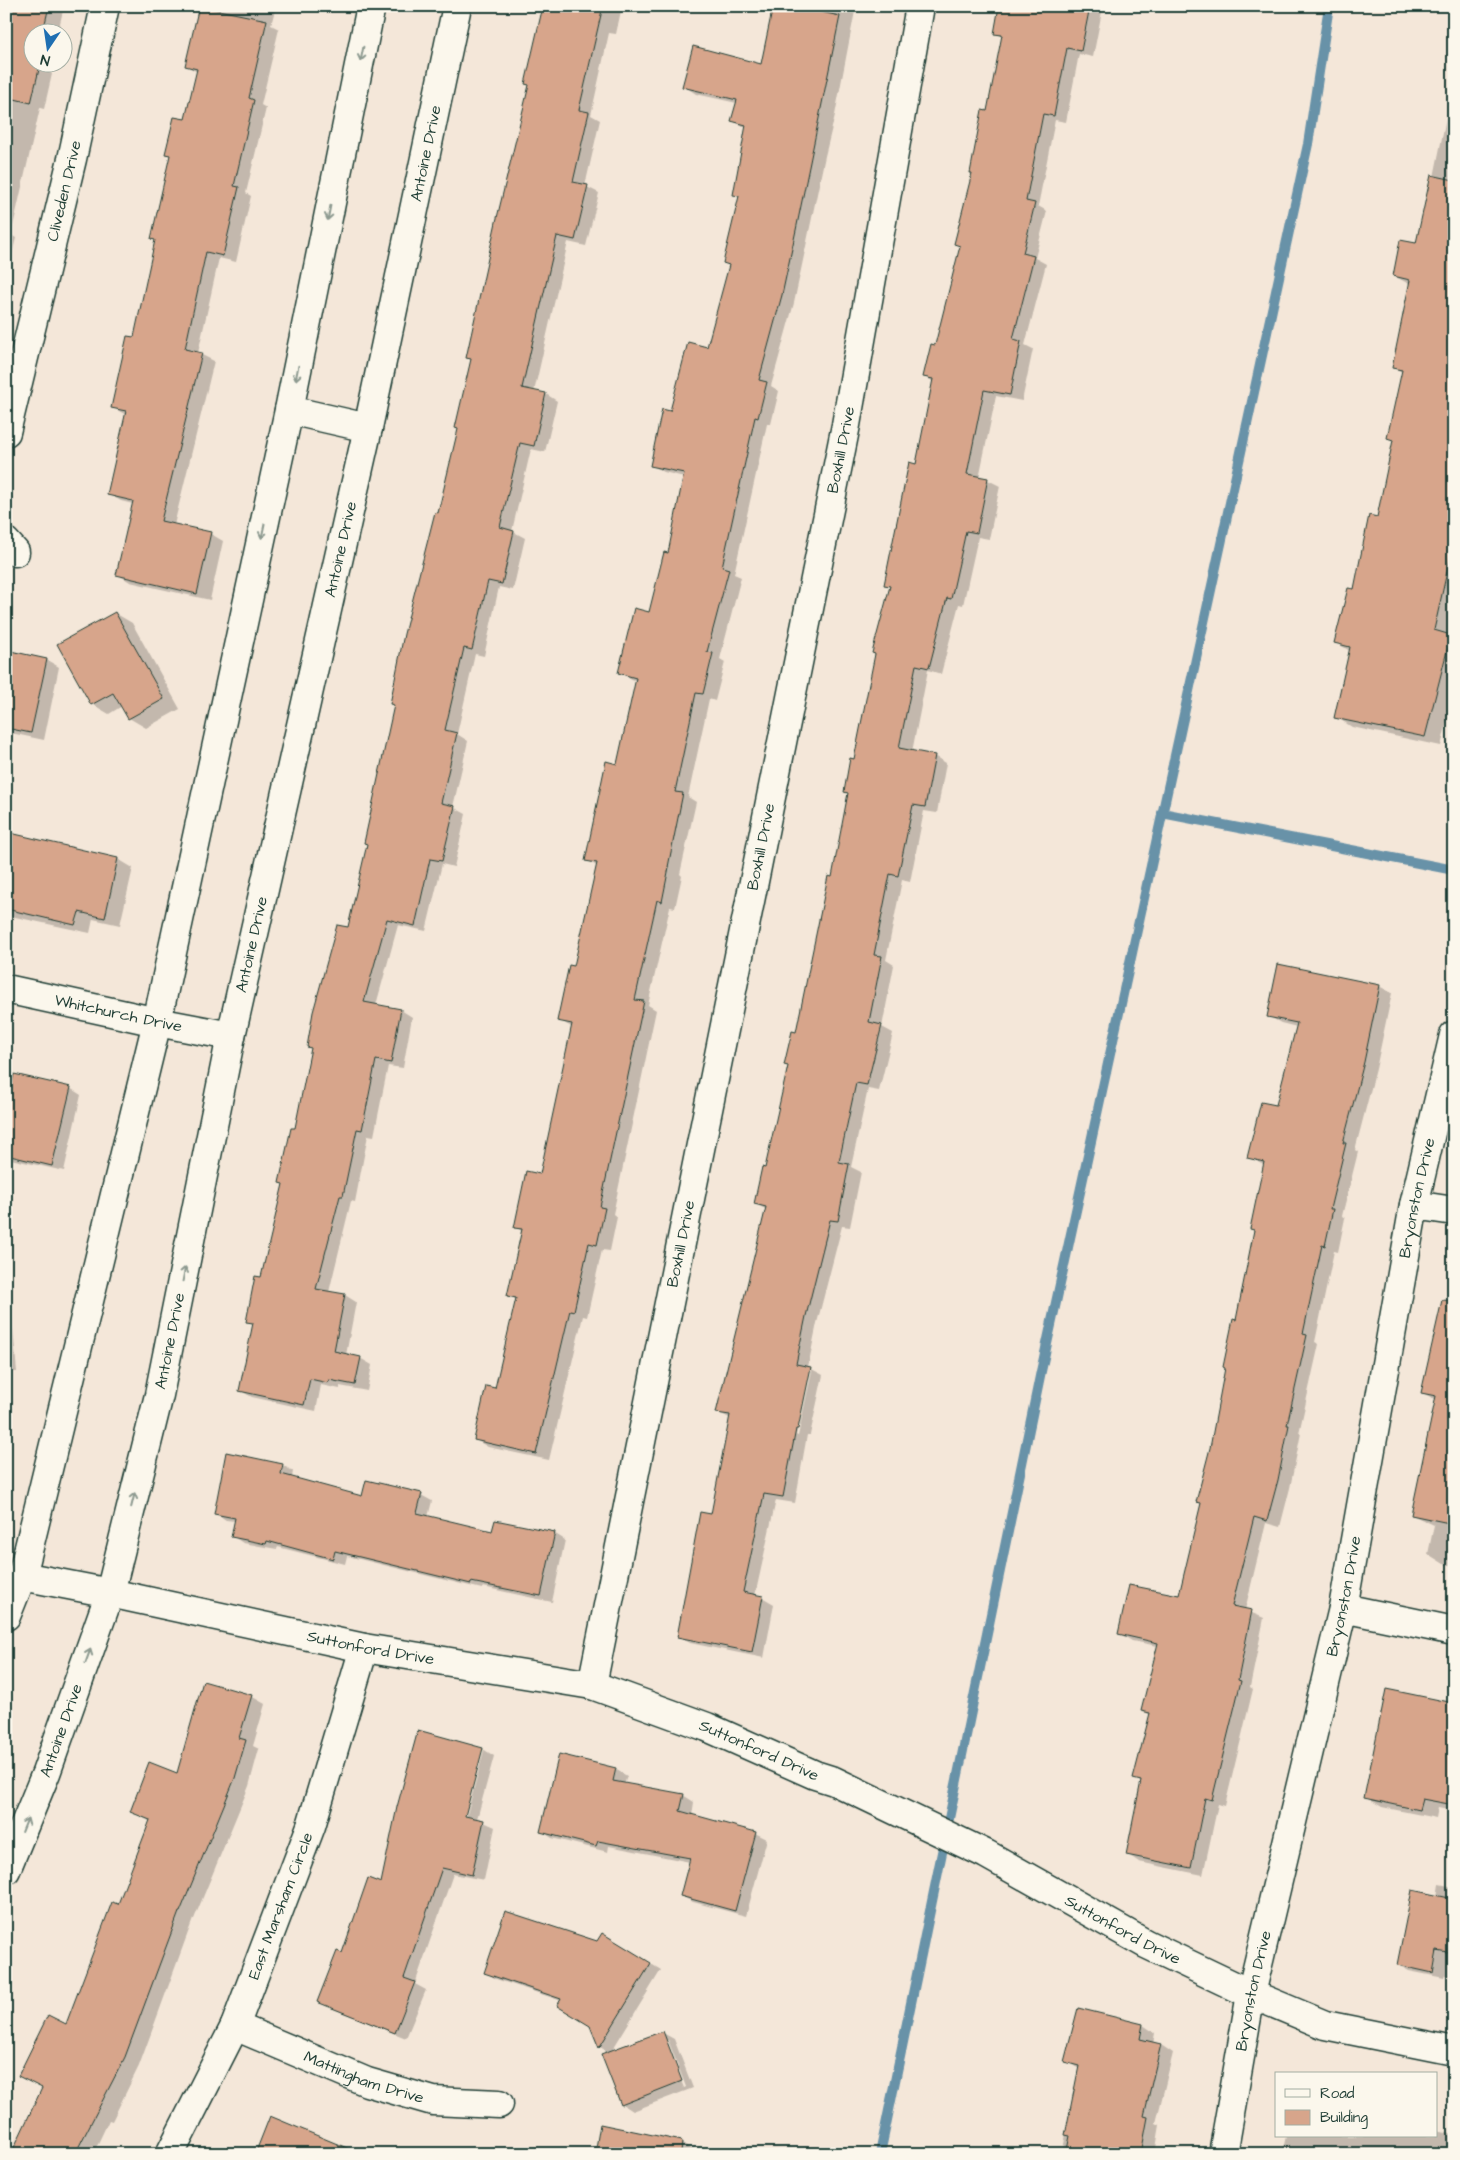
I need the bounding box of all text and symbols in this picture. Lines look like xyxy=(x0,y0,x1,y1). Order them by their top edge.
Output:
north arrow xyxy=(22,22,72,72)
one-way arrow xyxy=(357,46,366,62)
text: N xyxy=(39,49,52,70)
street label: Antoine Drive xyxy=(405,103,447,203)
street label: Cliveden Drive xyxy=(41,138,87,244)
one-way arrow xyxy=(324,205,334,221)
one-way arrow xyxy=(292,364,301,380)
street label: Boxhill Drive xyxy=(821,404,860,495)
street label: Antoine Drive xyxy=(319,499,362,599)
one-way arrow xyxy=(258,523,267,539)
street label: Boxhill Drive xyxy=(741,801,781,892)
street label: Antoine Drive xyxy=(230,894,273,994)
street label: Whitchurch Drive xyxy=(53,989,184,1038)
street label: Bryonston Drive xyxy=(1394,1135,1441,1260)
street label: Boxhill Drive xyxy=(661,1198,700,1289)
one-way arrow xyxy=(179,1266,189,1282)
street label: Antoine Drive xyxy=(149,1291,190,1391)
one-way arrow xyxy=(129,1493,138,1509)
street label: Bryonston Drive xyxy=(1321,1534,1367,1659)
street label: Suttonford Drive xyxy=(305,1625,436,1670)
one-way arrow xyxy=(84,1649,93,1665)
street label: Antoine Drive xyxy=(34,1680,88,1780)
street label: Suttonford Drive xyxy=(696,1714,823,1787)
one-way arrow xyxy=(20,1818,30,1833)
street label: East Marsham Circle xyxy=(243,1829,319,1983)
street label: Suttonford Drive xyxy=(1061,1889,1185,1970)
street label: Bryonston Drive xyxy=(1230,1928,1277,2053)
street label: Mattingham Drive xyxy=(300,2045,427,2109)
legend xyxy=(1275,2072,1438,2138)
text: Road xyxy=(1320,2083,1355,2104)
text: Building xyxy=(1320,2107,1368,2129)

